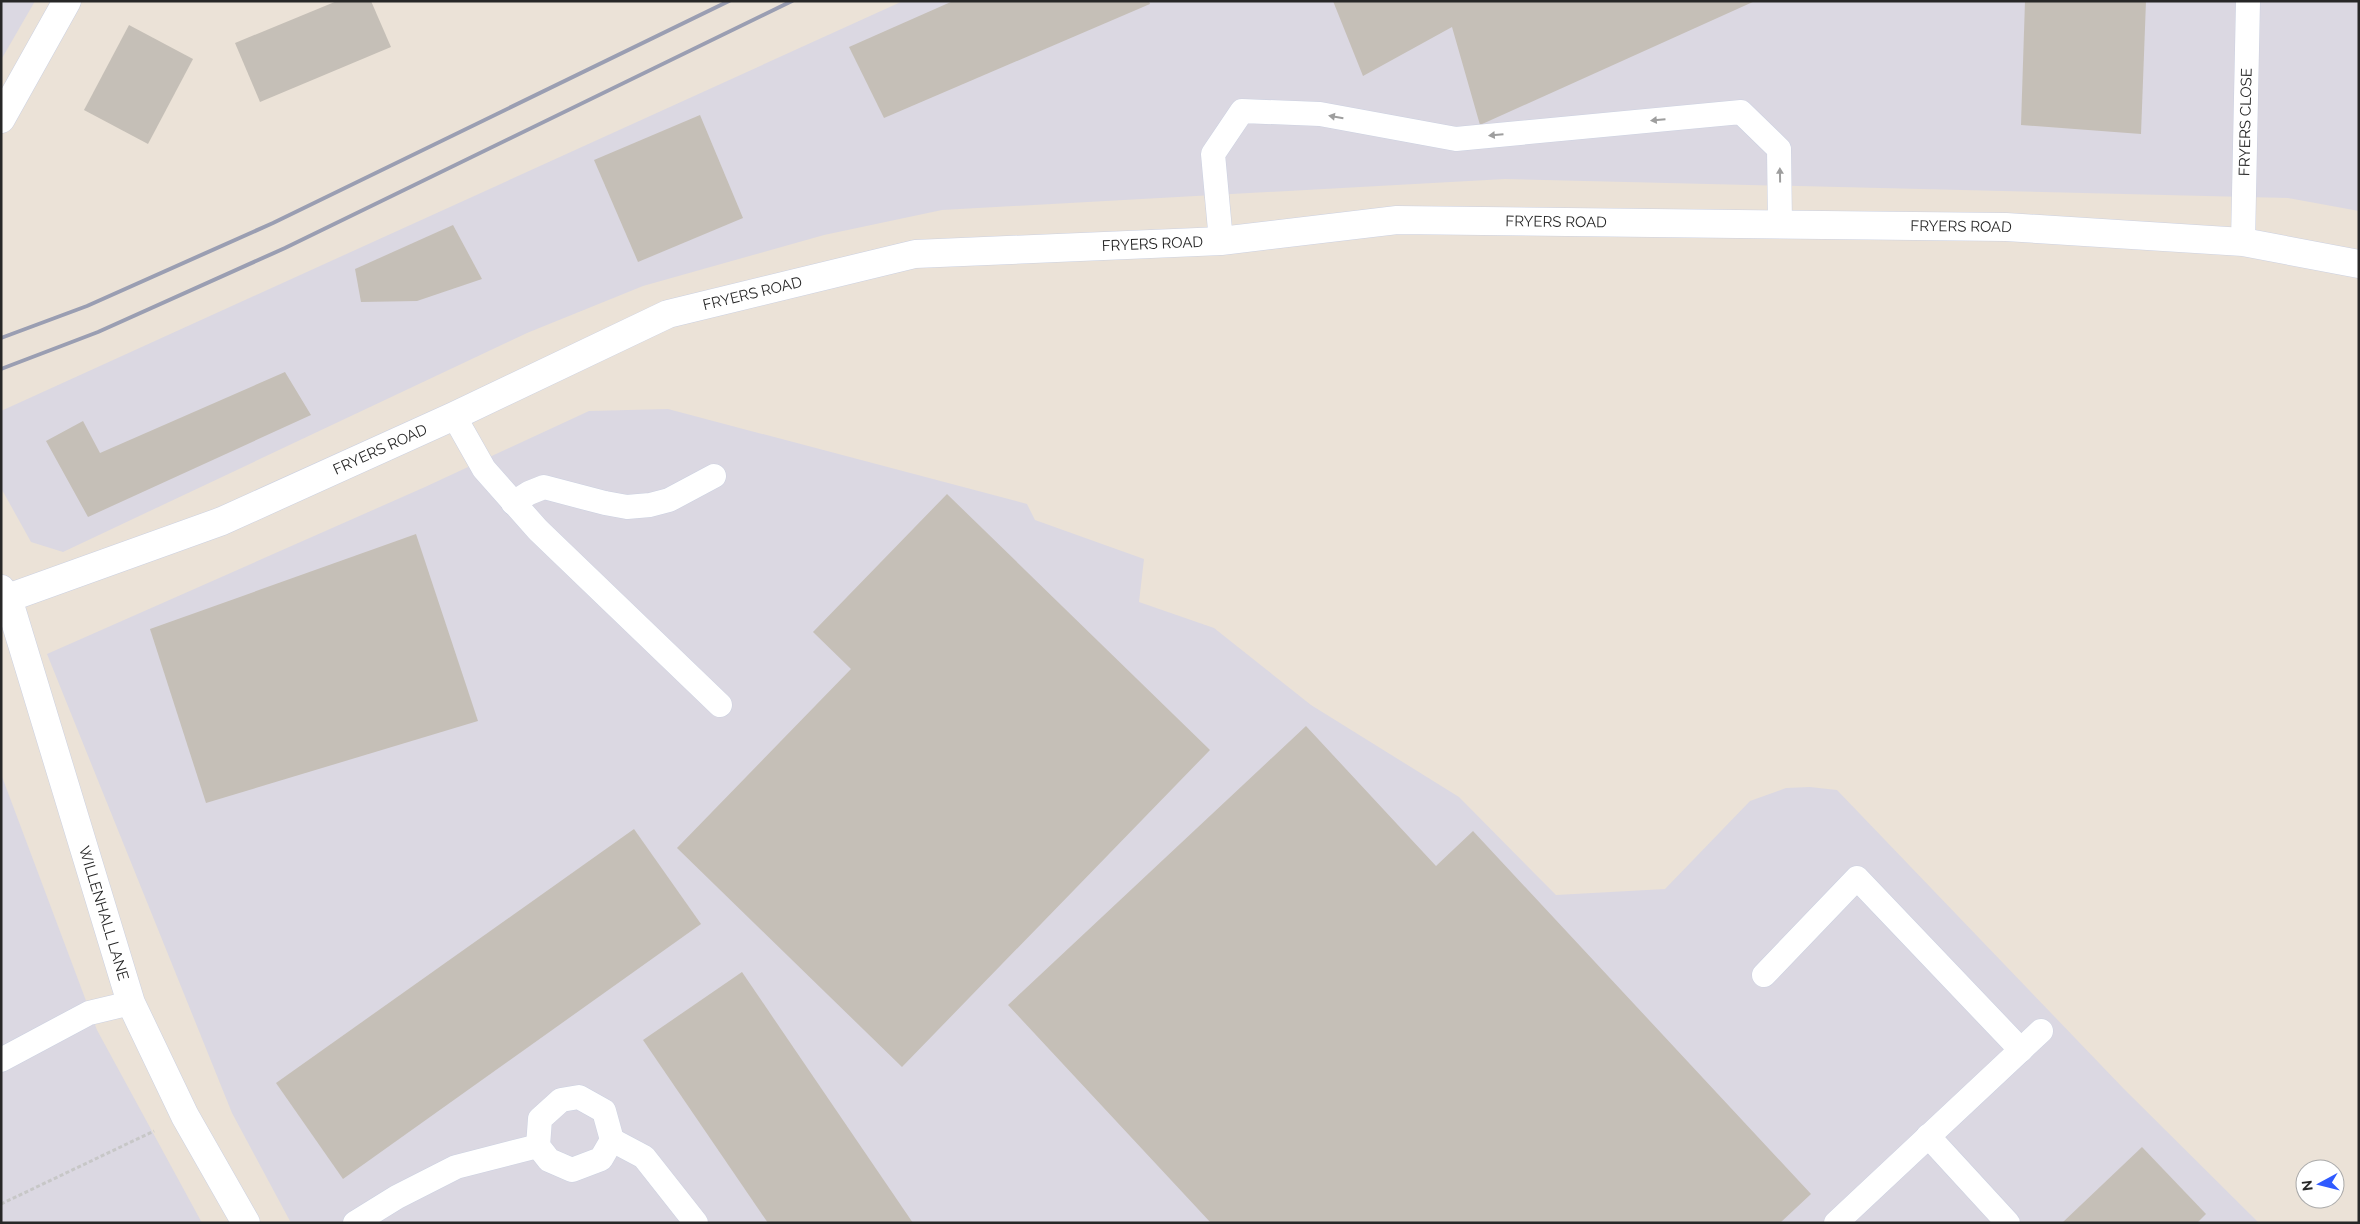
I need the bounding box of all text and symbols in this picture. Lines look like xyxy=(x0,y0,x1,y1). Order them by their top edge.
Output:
street label: FRYERS CLOSE xyxy=(2235,68,2256,176)
one-way arrow xyxy=(1328,113,1344,121)
one-way arrow xyxy=(1650,116,1666,124)
one-way arrow xyxy=(1488,131,1504,139)
one-way arrow xyxy=(1776,167,1784,183)
street label: FRYERS ROAD xyxy=(1505,212,1607,231)
street label: FRYERS ROAD xyxy=(1910,217,2013,236)
street label: FRYERS ROAD xyxy=(1101,233,1204,255)
street label: FRYERS ROAD xyxy=(701,273,804,314)
street label: FRYERS ROAD xyxy=(330,420,430,479)
street label: WILLENHALL LANE xyxy=(75,844,133,983)
north arrow xyxy=(2295,1159,2345,1209)
text: N xyxy=(2299,1179,2316,1192)

